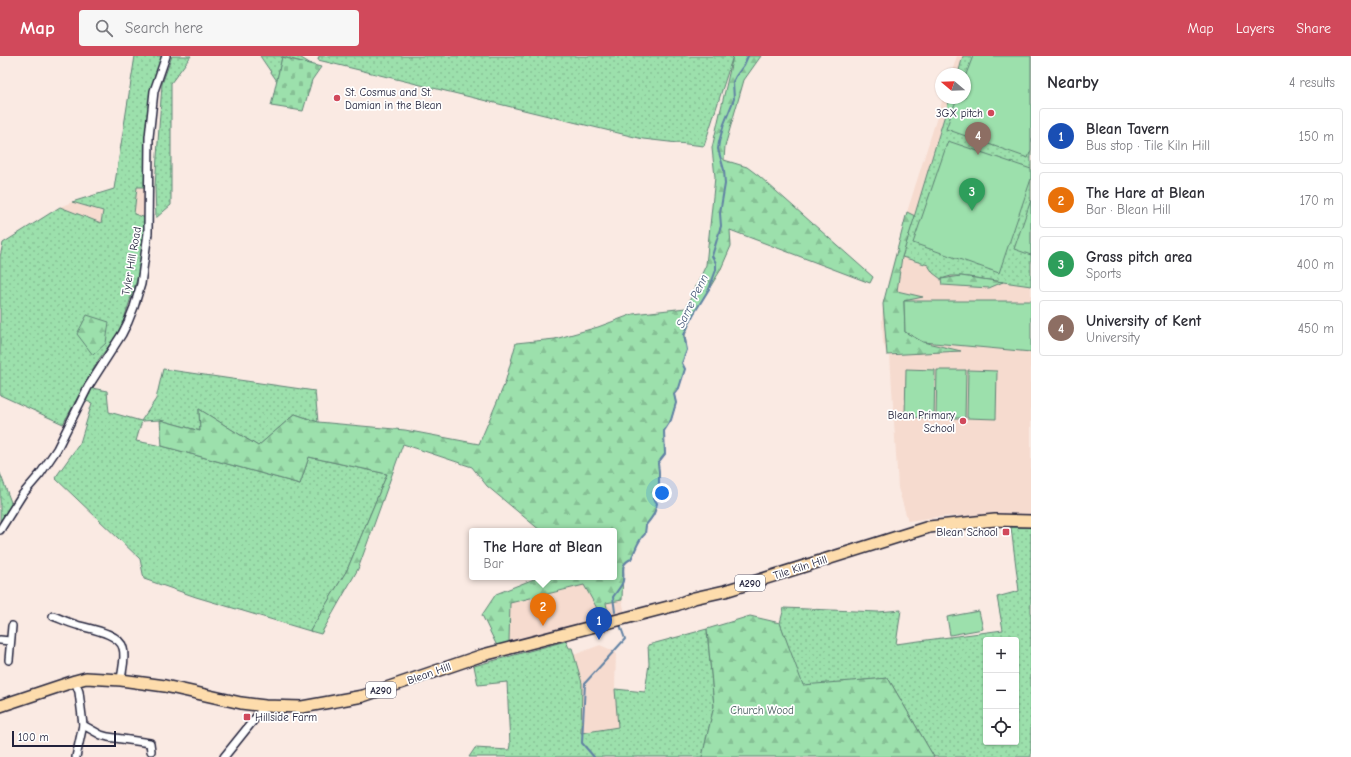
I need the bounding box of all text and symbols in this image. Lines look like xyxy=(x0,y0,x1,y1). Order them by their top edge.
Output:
search box xyxy=(79,10,359,46)
text: Map xyxy=(20,17,55,39)
icon: search xyxy=(93,17,115,39)
text: Search here xyxy=(125,19,203,37)
text: Map xyxy=(1187,20,1214,37)
text: Layers xyxy=(1236,20,1274,37)
text: Share xyxy=(1296,20,1331,37)
north arrow xyxy=(935,68,971,104)
text: Nearby xyxy=(1047,73,1098,92)
text: 4 results xyxy=(1289,75,1335,90)
place label: St. Cosmus and St. Damian in the Blean xyxy=(345,86,442,112)
marker: St. Cosmus and St. Damian in the Blean xyxy=(332,93,342,103)
place label: 3GX pitch xyxy=(936,107,983,120)
marker: 3GX pitch xyxy=(986,108,996,118)
text: Blean Tavern xyxy=(1086,120,1169,138)
pin: 4 xyxy=(965,122,991,155)
text: 1 xyxy=(1058,129,1064,144)
text: 150 m xyxy=(1299,129,1334,144)
text: Bus stop · Tile Kiln Hill xyxy=(1086,138,1210,153)
pin: 3 xyxy=(959,178,985,211)
text: The Hare at Blean xyxy=(1086,184,1205,202)
text: 2 xyxy=(1058,193,1064,208)
text: 170 m xyxy=(1300,193,1334,208)
text: Bar · Blean Hill xyxy=(1086,202,1171,217)
street label: Tyler Hill Road xyxy=(119,226,144,296)
text: Grass pitch area xyxy=(1086,248,1192,266)
text: 3 xyxy=(1058,257,1064,272)
text: 400 m xyxy=(1297,257,1334,272)
text: Sports xyxy=(1086,266,1121,281)
water label: Sarre Penn xyxy=(673,272,711,330)
text: University of Kent xyxy=(1086,312,1201,330)
text: 4 xyxy=(1058,321,1064,336)
text: 450 m xyxy=(1298,321,1334,336)
text: University xyxy=(1086,330,1140,345)
place label: Blean Primary School xyxy=(888,409,955,435)
marker: Blean Primary School xyxy=(958,416,968,426)
your location xyxy=(652,483,672,503)
place label: Blean School xyxy=(937,526,998,539)
marker: Blean School xyxy=(1001,527,1011,537)
popup xyxy=(469,528,617,580)
text: The Hare at Blean xyxy=(484,538,602,556)
street label: Tile Kiln Hill xyxy=(772,553,829,582)
text: Bar xyxy=(484,556,504,571)
road number: A290 xyxy=(735,575,765,591)
pin: 2 xyxy=(530,593,556,626)
pin: 1 xyxy=(586,607,612,640)
map controls xyxy=(983,637,1019,745)
button: + xyxy=(983,637,1019,673)
street label: Blean Hill xyxy=(406,660,453,687)
button: − xyxy=(983,673,1019,709)
road number: A290 xyxy=(366,682,396,698)
park label: Church Wood xyxy=(730,704,794,717)
button: locate xyxy=(983,709,1019,745)
place label: Hillside Farm xyxy=(255,711,317,724)
marker: Hillside Farm xyxy=(242,712,252,722)
scale bar xyxy=(12,729,116,748)
text: 100 m xyxy=(18,731,49,744)

